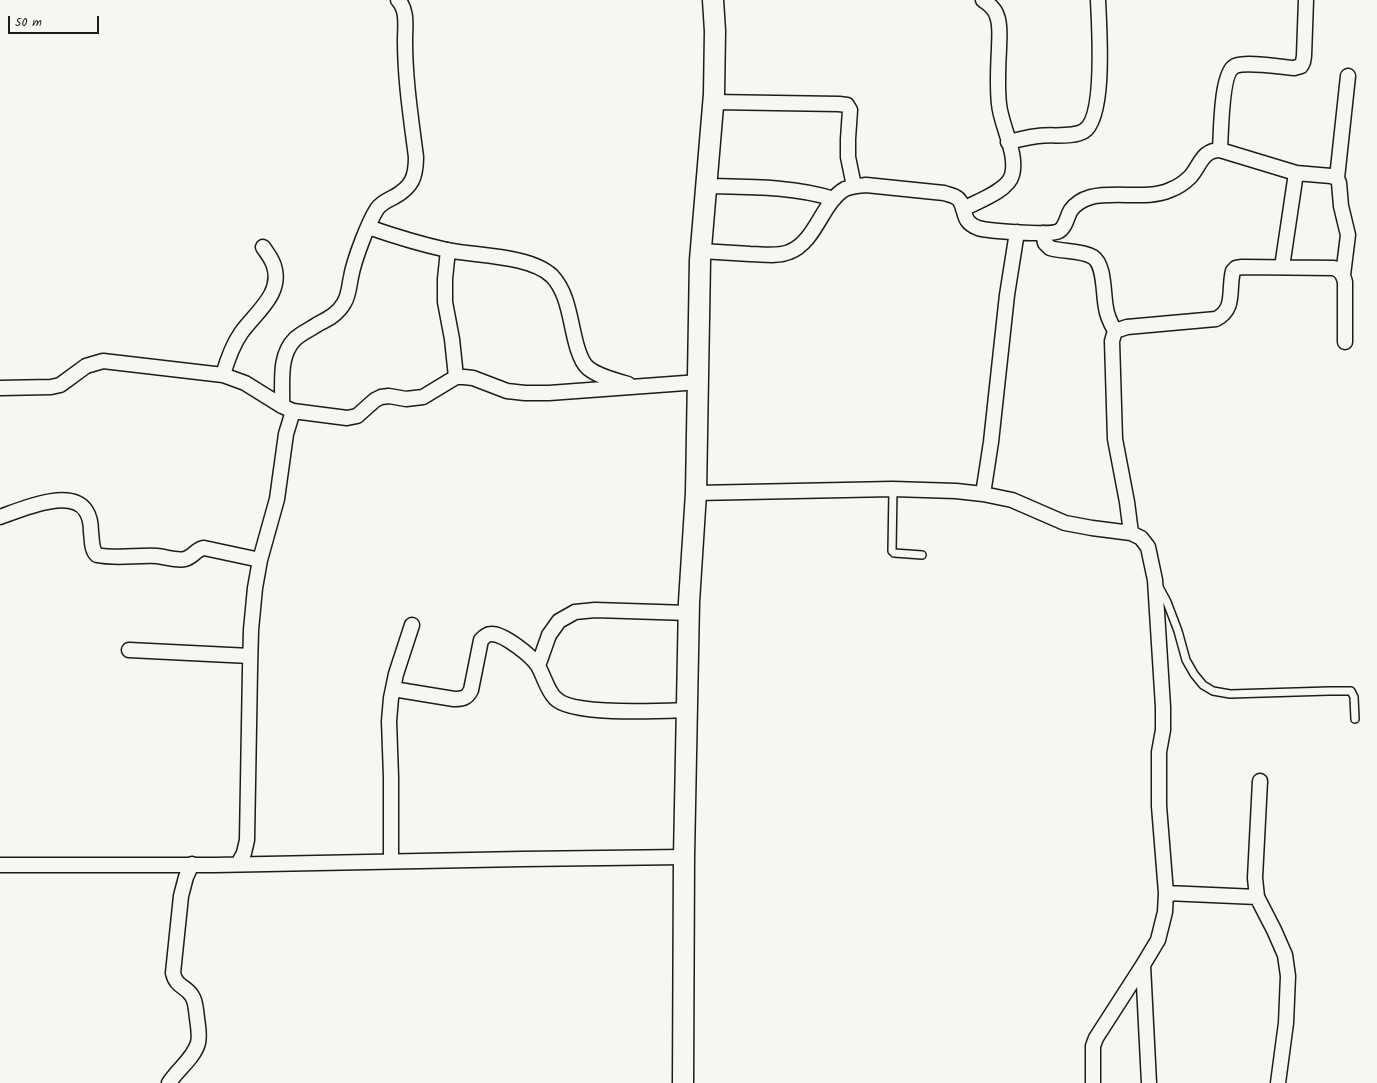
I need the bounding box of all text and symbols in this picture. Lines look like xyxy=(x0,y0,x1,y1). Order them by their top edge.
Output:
scale bar xyxy=(10,8,101,34)
text: 50 m xyxy=(15,13,42,32)

